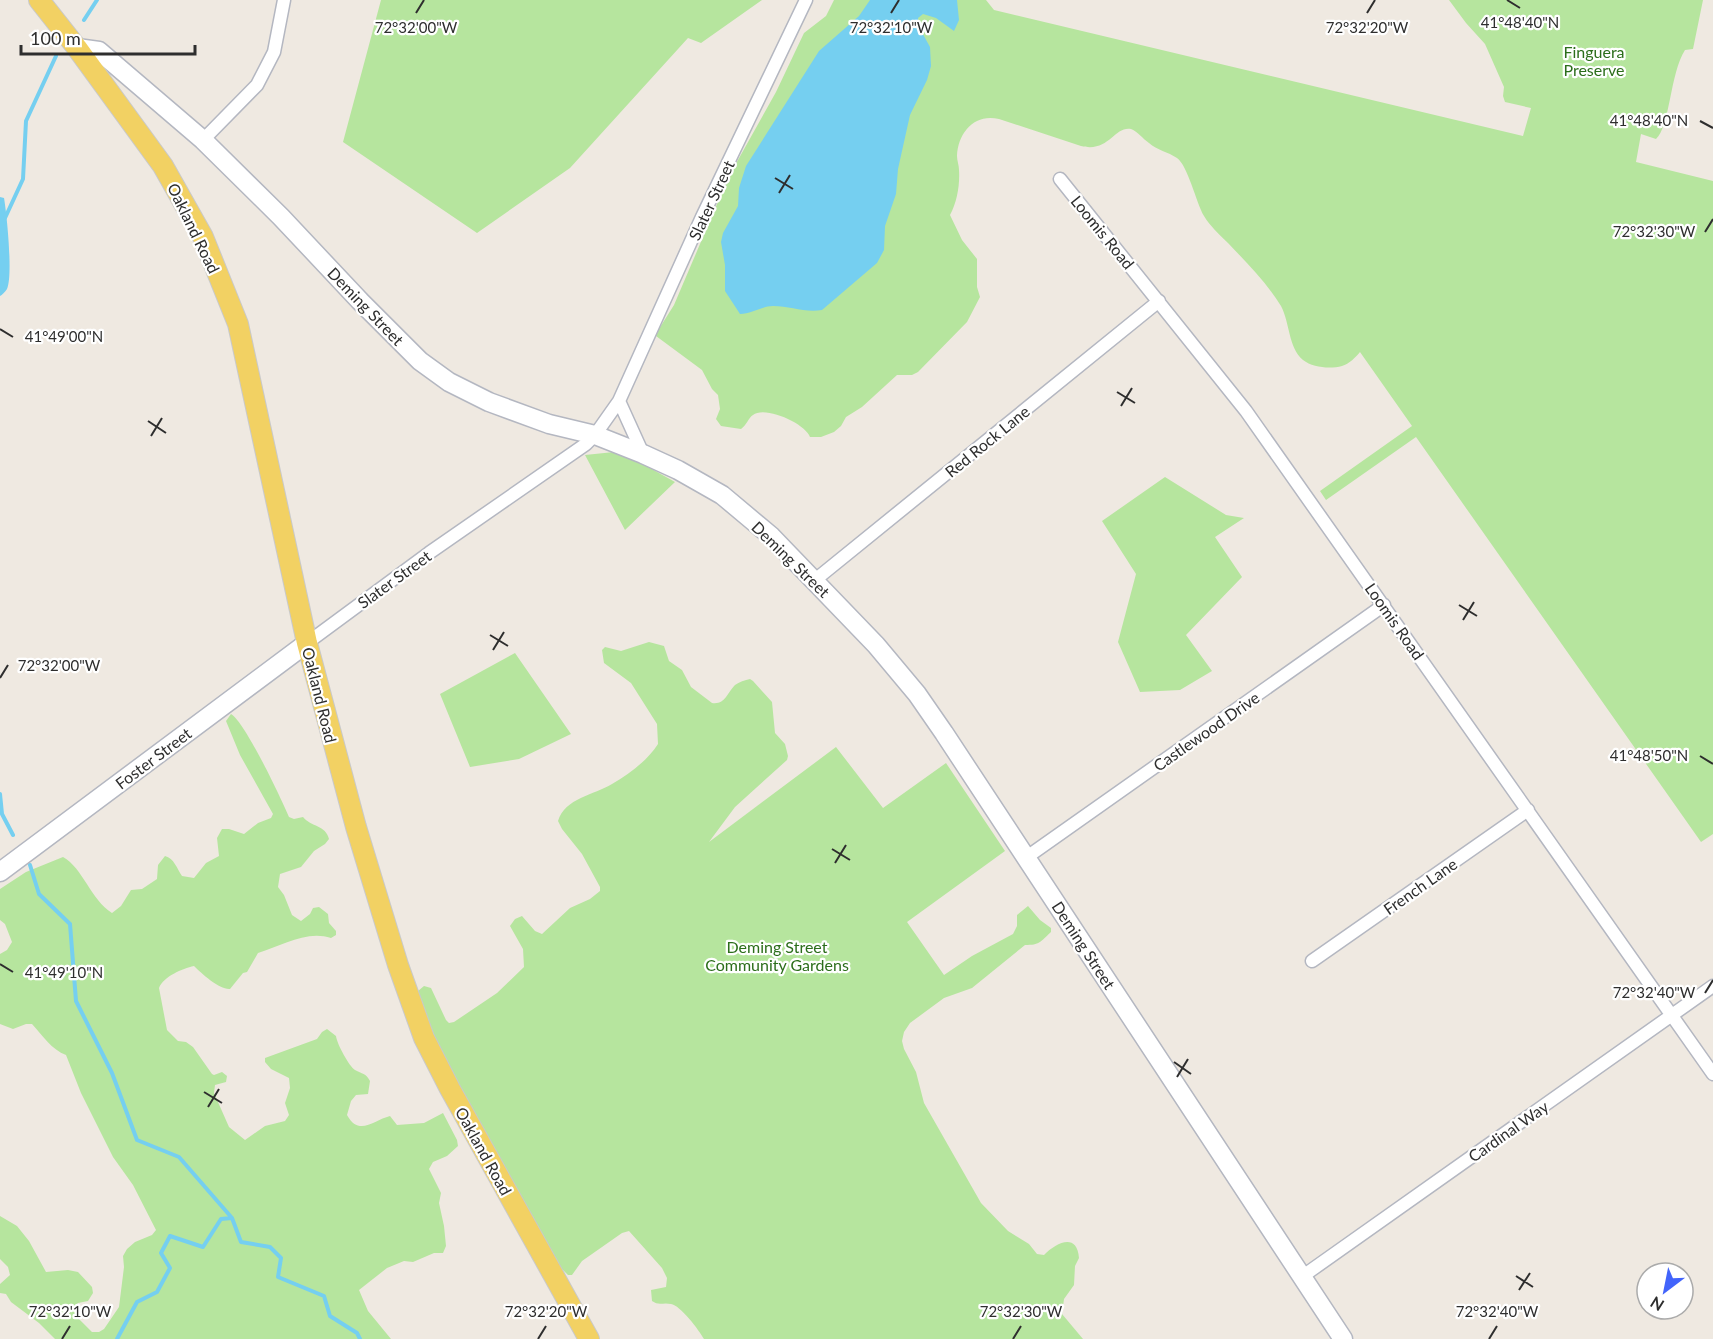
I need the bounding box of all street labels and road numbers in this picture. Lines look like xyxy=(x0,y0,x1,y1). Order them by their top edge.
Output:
street label: Slater Street xyxy=(684,157,738,243)
street label: Oakland Road xyxy=(164,180,224,276)
street label: Loomis Road xyxy=(1068,191,1138,273)
street label: Deming Street xyxy=(324,263,408,349)
street label: Red Rock Lane xyxy=(941,401,1033,481)
street label: Deming Street xyxy=(748,517,834,601)
street label: Slater Street xyxy=(354,546,435,612)
street label: Loomis Road xyxy=(1362,579,1428,663)
street label: Oakland Road xyxy=(299,645,341,745)
street label: Castlewood Drive xyxy=(1149,687,1263,775)
street label: Foster Street xyxy=(111,723,195,793)
street label: French Lane xyxy=(1380,854,1460,918)
street label: Deming Street xyxy=(1049,897,1120,993)
street label: Cardinal Way xyxy=(1464,1096,1552,1166)
street label: Oakland Road xyxy=(452,1104,516,1198)

